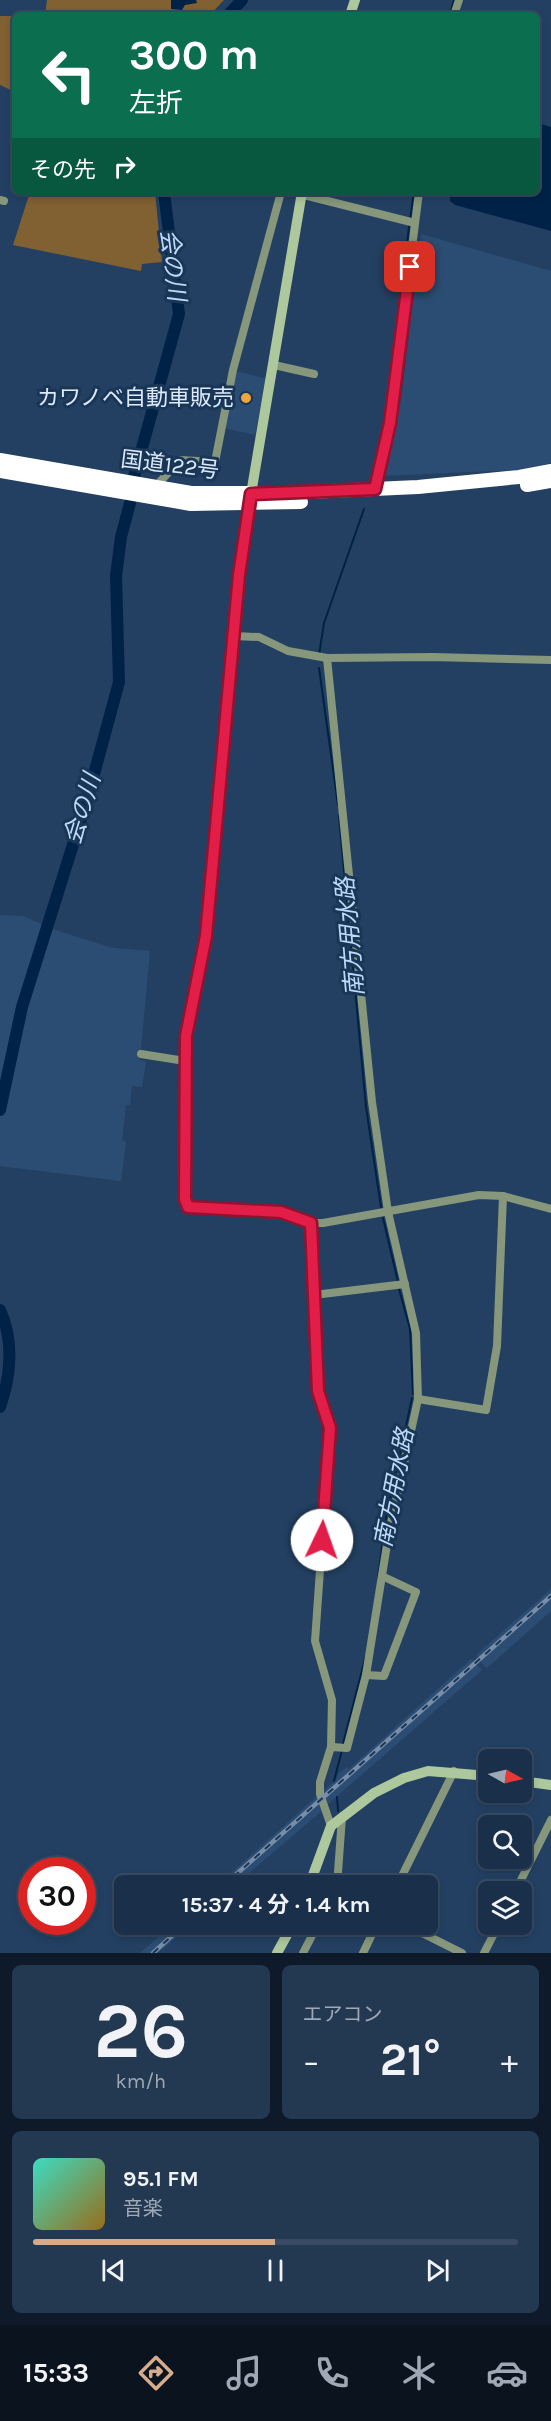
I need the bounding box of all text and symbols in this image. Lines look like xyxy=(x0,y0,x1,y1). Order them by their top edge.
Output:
text: 300 m xyxy=(129,30,259,80)
icon: left xyxy=(30,36,108,114)
text: 左折 xyxy=(129,87,183,119)
icon: right xyxy=(108,150,141,183)
text: その先 xyxy=(30,157,96,183)
water label: 会の川 xyxy=(155,228,192,305)
pin xyxy=(384,241,435,292)
icon: arrive xyxy=(393,250,426,283)
place label: カワノベ自動車販売 xyxy=(37,385,234,411)
marker: カワノベ自動車販売 xyxy=(239,391,253,405)
street label: 国道122号 xyxy=(119,446,221,484)
water label: 会の川 xyxy=(58,768,107,848)
water label: 南方用水路 xyxy=(331,874,369,998)
water label: 南方用水路 xyxy=(369,1424,420,1550)
position arrow xyxy=(290,1508,354,1572)
north arrow xyxy=(478,1749,532,1803)
map controls xyxy=(478,1749,532,1935)
button: search xyxy=(478,1815,532,1869)
speed limit sign: 30 xyxy=(18,1857,96,1935)
button: layers xyxy=(478,1881,532,1935)
text: 15:37 · 4 分 · 1.4 km xyxy=(182,1892,370,1918)
text: 26 xyxy=(93,1985,188,2077)
text: エアコン xyxy=(303,2003,383,2026)
text: 21° xyxy=(380,2034,441,2086)
text: − xyxy=(303,2042,320,2080)
text: + xyxy=(501,2042,518,2080)
text: km/h xyxy=(115,2070,166,2093)
text: 95.1 FM xyxy=(123,2166,199,2192)
text: 音楽 xyxy=(123,2197,163,2220)
icon: previous xyxy=(97,2254,130,2287)
icon: pause xyxy=(259,2254,292,2287)
icon: next xyxy=(421,2254,454,2287)
icon: directions xyxy=(135,2352,177,2394)
icon: music xyxy=(223,2352,265,2394)
icon: phone xyxy=(311,2352,353,2394)
icon: climate xyxy=(398,2352,440,2394)
icon: car xyxy=(486,2352,528,2394)
text: 15:33 xyxy=(23,2357,89,2389)

